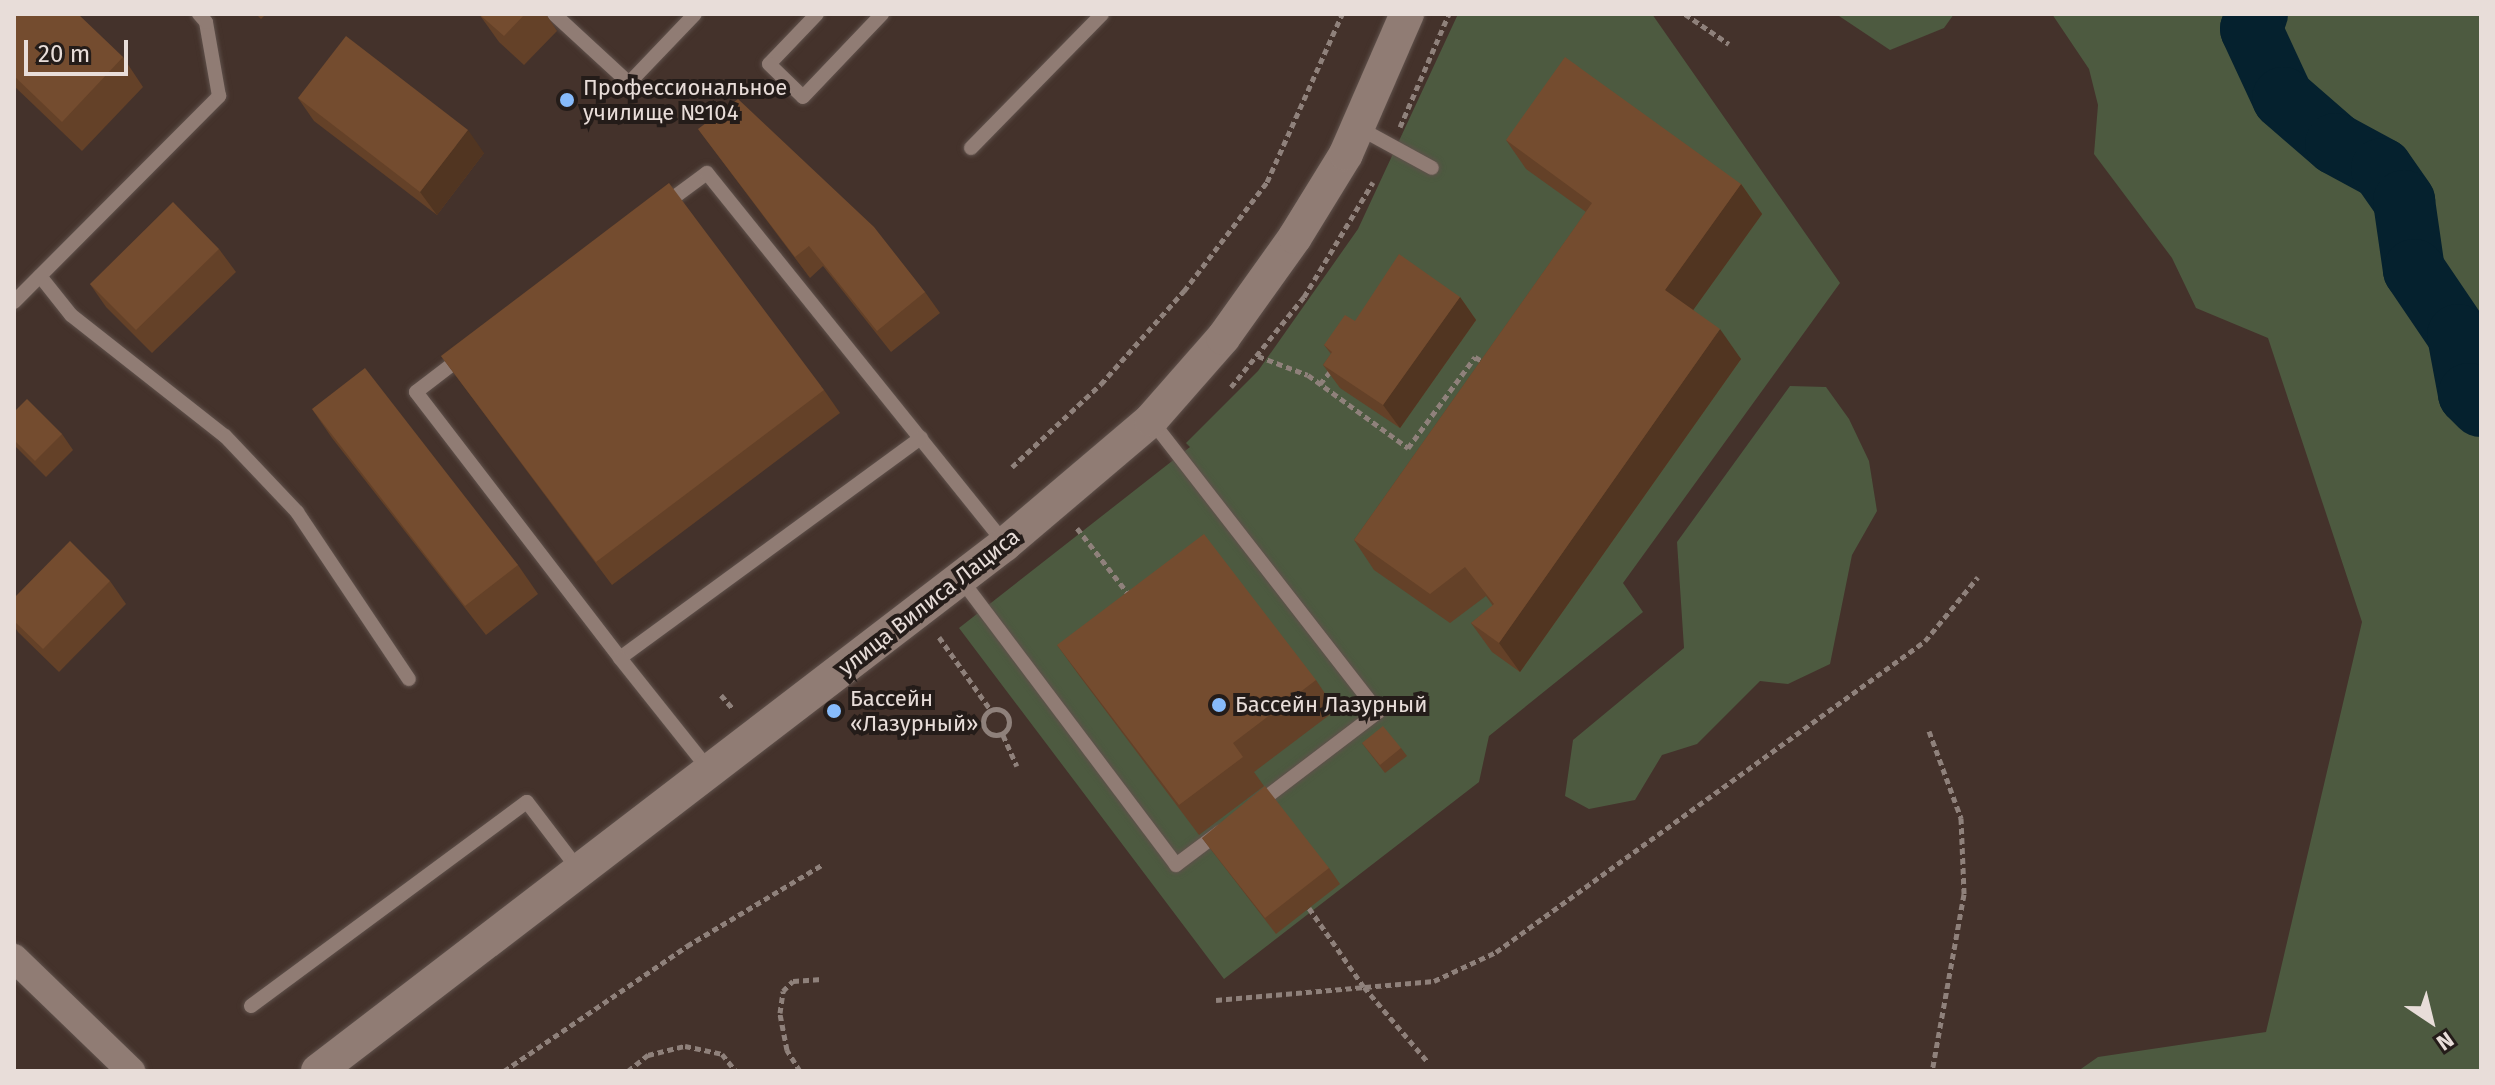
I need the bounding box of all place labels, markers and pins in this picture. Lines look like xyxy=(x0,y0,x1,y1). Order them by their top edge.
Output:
place label: Профессиональное училище №104 xyxy=(583,74,787,126)
marker: Профессиональное училище №104 xyxy=(558,91,576,109)
place label: Бассейн «Лазурный» xyxy=(850,685,979,736)
place label: Бассейн Лазурный xyxy=(1235,692,1427,718)
marker: Бассейн Лазурный xyxy=(1210,696,1228,714)
marker: Бассейн «Лазурный» xyxy=(825,702,843,720)

